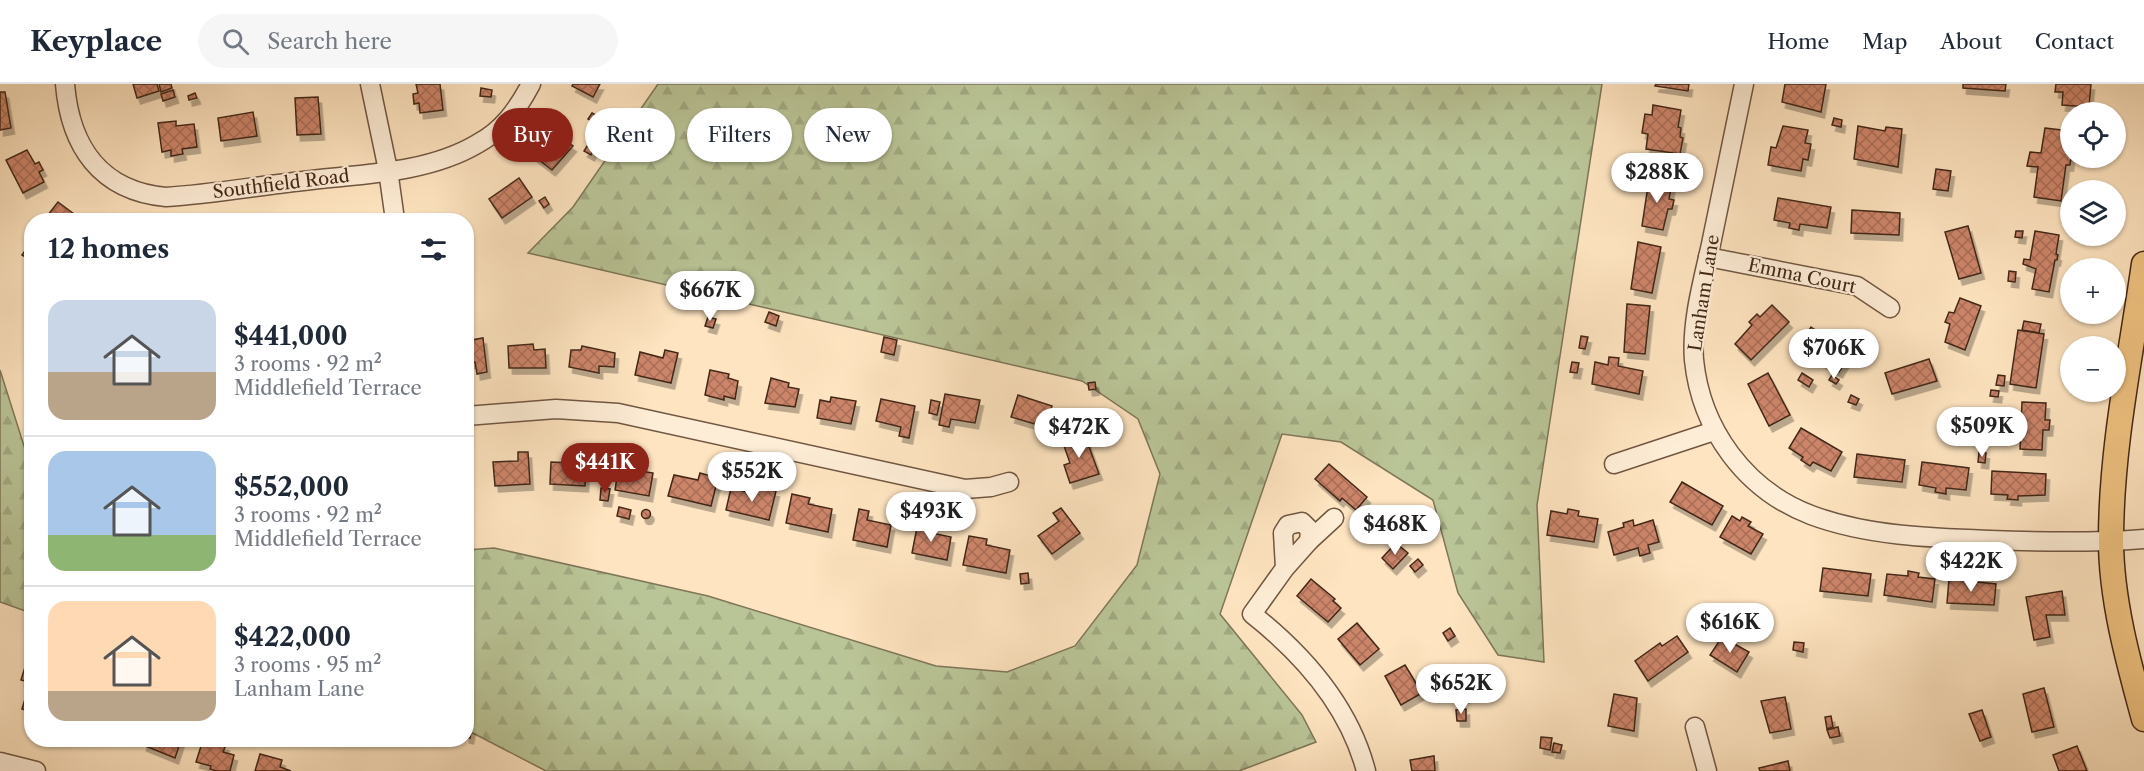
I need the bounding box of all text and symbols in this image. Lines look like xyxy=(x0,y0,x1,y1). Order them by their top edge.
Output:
search box xyxy=(198,14,618,68)
text: Keyplace xyxy=(30,24,162,58)
icon: search xyxy=(219,25,252,58)
text: Search here xyxy=(267,28,392,55)
text: Home xyxy=(1768,29,1829,54)
text: Map xyxy=(1862,29,1907,54)
text: About xyxy=(1940,29,2002,54)
text: Contact xyxy=(2035,29,2114,54)
map controls xyxy=(2060,102,2126,402)
button: locate xyxy=(2060,102,2126,168)
chip: Buy xyxy=(492,108,573,162)
chip: Rent xyxy=(585,108,675,162)
chip: Filters xyxy=(687,108,792,162)
chip: New xyxy=(804,108,892,162)
pin: $288K xyxy=(1615,153,1699,204)
text: $288K xyxy=(1625,160,1689,184)
street label: Southfield Road xyxy=(211,165,351,203)
button: layers xyxy=(2060,180,2126,246)
text: 12 homes xyxy=(48,233,169,265)
icon: filters xyxy=(417,233,450,266)
street label: Lanham Lane xyxy=(1684,233,1724,353)
street label: Emma Court xyxy=(1746,254,1859,298)
button: + xyxy=(2060,258,2126,324)
pin: $667K xyxy=(668,271,752,322)
text: $667K xyxy=(679,278,741,302)
text: $441,000 xyxy=(234,320,348,352)
icon: home xyxy=(96,324,168,396)
pin: $706K xyxy=(1792,329,1876,380)
text: $706K xyxy=(1803,336,1865,360)
button: − xyxy=(2060,336,2126,402)
text: 3 rooms · 92 m² xyxy=(234,352,382,376)
text: Middlefield Terrace xyxy=(234,376,422,400)
pin: $509K xyxy=(1940,407,2024,458)
pin: $472K xyxy=(1037,408,1121,459)
text: $509K xyxy=(1951,414,2013,438)
text: $472K xyxy=(1048,415,1110,439)
pin: $441K xyxy=(563,443,647,494)
text: $441K xyxy=(575,450,635,474)
pin: $552K xyxy=(710,452,794,503)
text: $552K xyxy=(721,459,783,483)
text: $552,000 xyxy=(234,471,349,503)
icon: home xyxy=(96,475,168,547)
pin: $493K xyxy=(889,492,973,543)
text: $493K xyxy=(900,499,962,523)
text: 3 rooms · 92 m² xyxy=(234,503,382,527)
pin: $468K xyxy=(1353,505,1437,556)
text: $468K xyxy=(1363,512,1427,536)
text: Middlefield Terrace xyxy=(234,527,422,551)
pin: $422K xyxy=(1929,542,2013,593)
text: $422K xyxy=(1940,549,2002,573)
pin: $616K xyxy=(1688,603,1772,654)
text: $616K xyxy=(1700,610,1760,634)
text: $422,000 xyxy=(234,621,351,653)
icon: home xyxy=(96,625,168,697)
text: 3 rooms · 95 m² xyxy=(234,653,381,677)
pin: $652K xyxy=(1419,664,1503,715)
text: $652K xyxy=(1430,671,1492,695)
text: Lanham Lane xyxy=(234,677,365,701)

